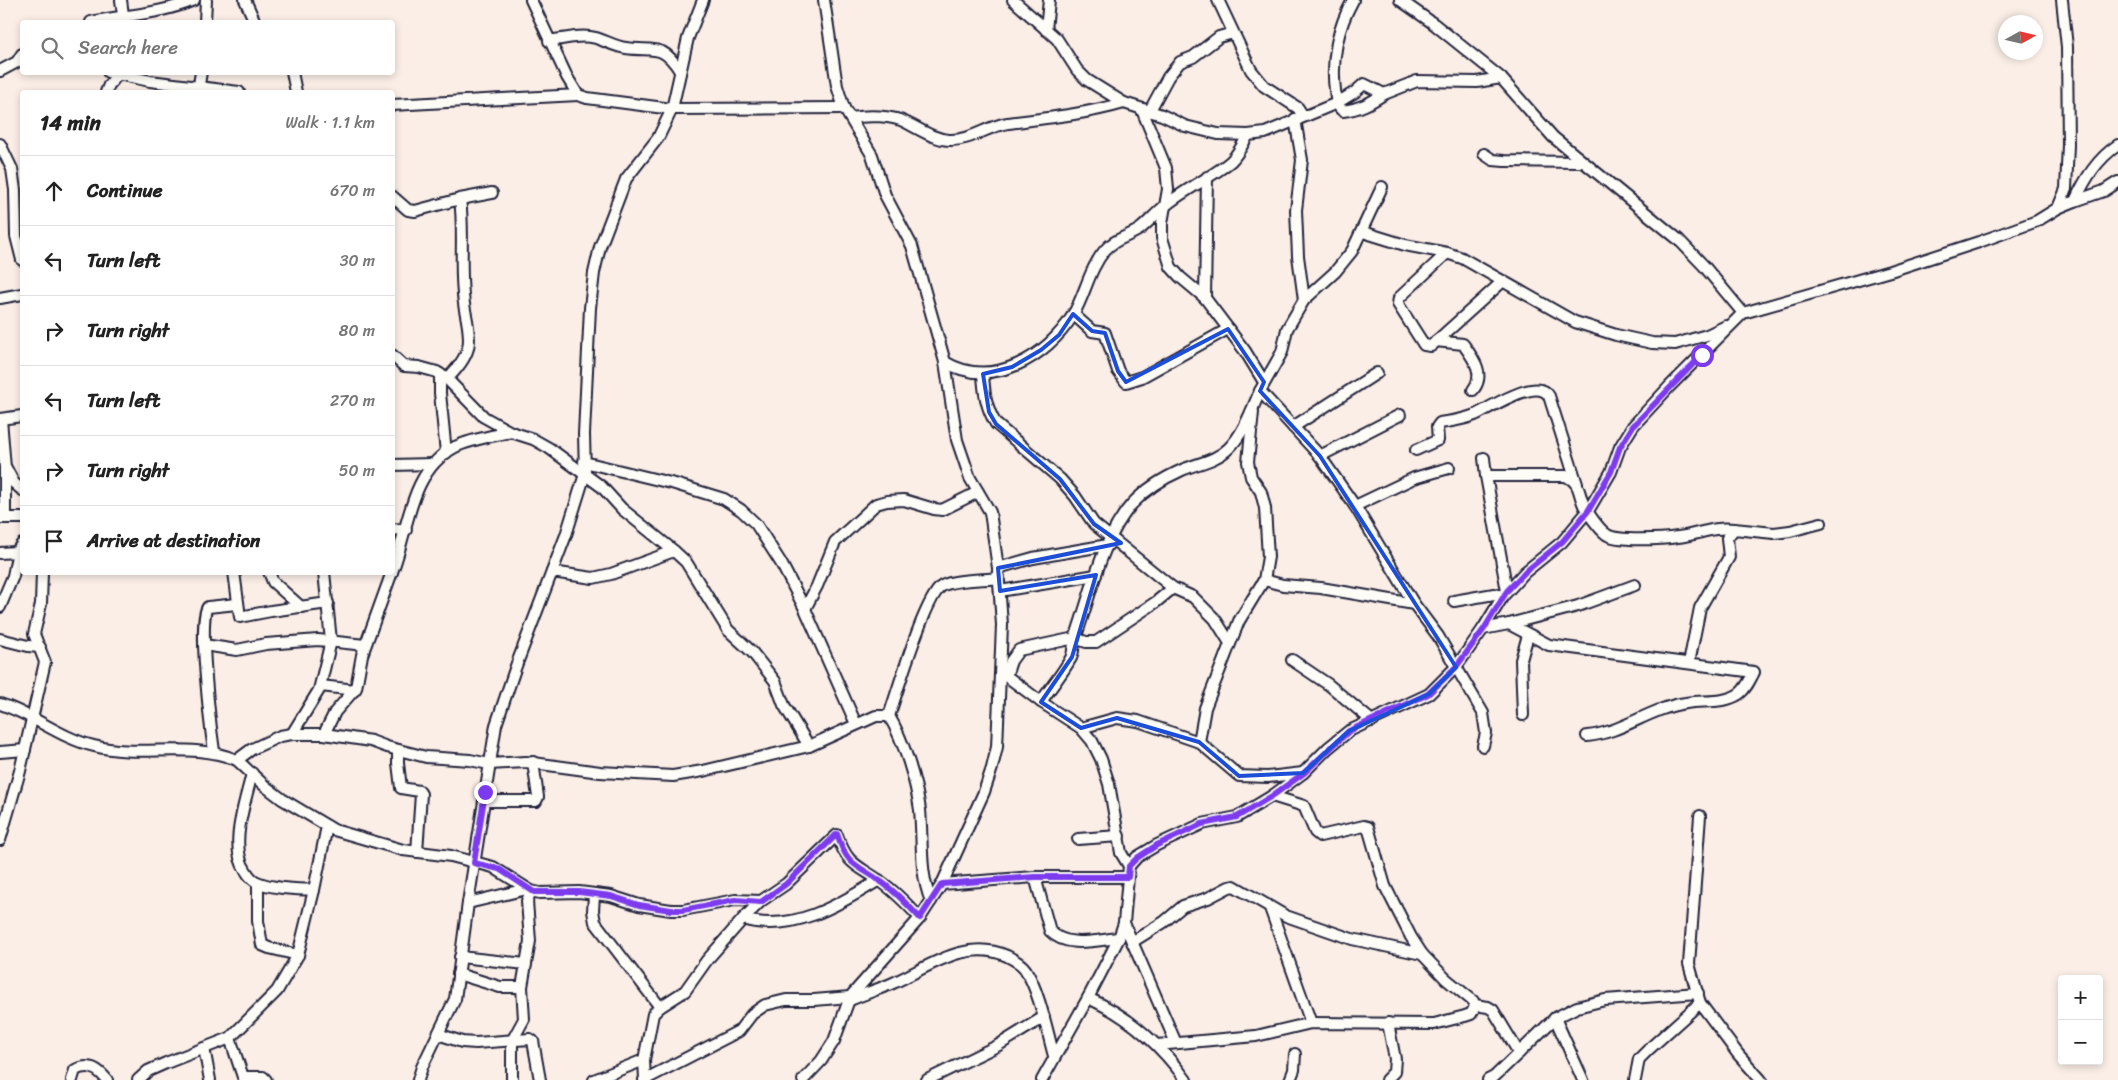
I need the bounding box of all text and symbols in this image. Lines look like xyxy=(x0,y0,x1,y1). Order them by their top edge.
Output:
north arrow xyxy=(1998,15,2043,60)
search box xyxy=(20,20,395,75)
text: Search here xyxy=(78,31,178,64)
icon: search xyxy=(38,34,66,62)
text: 14 min xyxy=(40,104,101,142)
text: Walk · 1.1 km xyxy=(285,108,375,137)
text: Continue xyxy=(87,174,163,207)
text: 670 m xyxy=(330,176,375,205)
icon: ahead xyxy=(40,177,68,205)
text: Turn left xyxy=(87,244,160,277)
text: 30 m xyxy=(340,246,375,275)
icon: left xyxy=(40,247,68,275)
text: Turn right xyxy=(87,314,169,347)
text: 80 m xyxy=(339,316,375,345)
icon: right xyxy=(40,317,68,345)
route start xyxy=(1691,344,1714,367)
text: Turn left xyxy=(87,384,160,417)
text: 270 m xyxy=(330,386,375,415)
icon: left xyxy=(40,387,68,415)
text: Turn right xyxy=(87,454,169,487)
text: 50 m xyxy=(339,456,375,485)
icon: right xyxy=(40,457,68,485)
text: Arrive at destination xyxy=(87,524,260,557)
icon: arrive xyxy=(40,527,68,555)
route end xyxy=(474,781,497,804)
map controls xyxy=(2058,975,2103,1065)
button: + xyxy=(2058,975,2103,1020)
button: − xyxy=(2058,1020,2103,1065)

